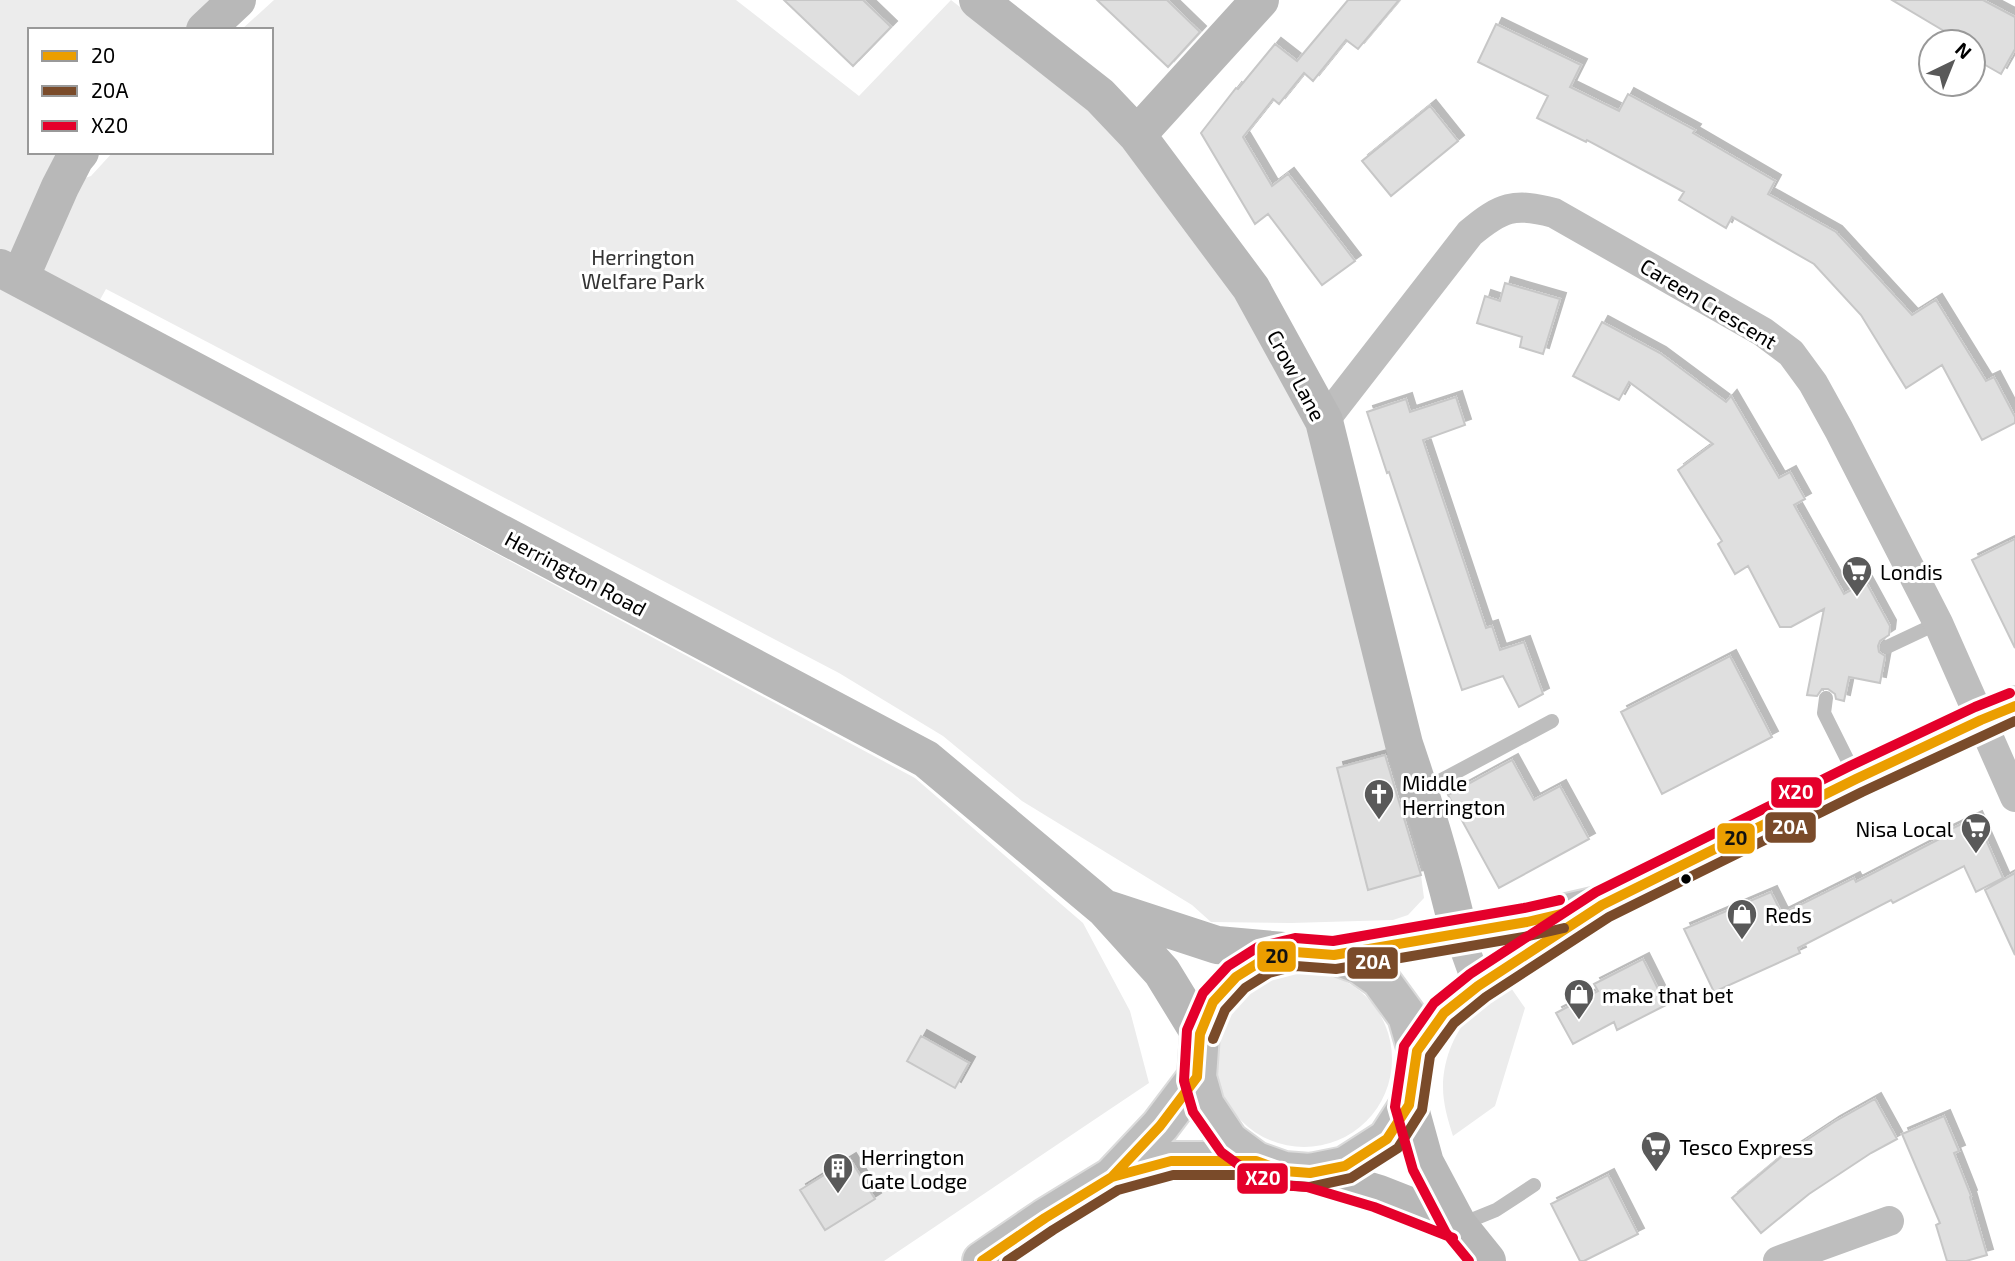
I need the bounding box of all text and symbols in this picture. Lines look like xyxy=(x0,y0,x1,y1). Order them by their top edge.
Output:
legend xyxy=(28,28,273,154)
north arrow xyxy=(1917,28,1987,98)
text: N xyxy=(1951,37,1977,63)
text: 20 xyxy=(91,42,115,67)
text: 20A xyxy=(91,77,129,102)
text: X20 xyxy=(91,112,128,137)
park label: Herrington Welfare Park xyxy=(581,244,705,293)
street label: Careen Crescent xyxy=(1636,252,1782,354)
street label: Crow Lane xyxy=(1263,325,1331,425)
street label: Herrington Road xyxy=(501,525,651,621)
supermarket icon: Londis xyxy=(1840,554,1874,598)
place label: Londis xyxy=(1880,559,1943,584)
place label: Middle Herrington xyxy=(1402,770,1505,819)
line badge: X20 xyxy=(1770,776,1823,809)
church icon: Middle Herrington xyxy=(1362,777,1396,821)
text: X20 xyxy=(1778,780,1814,803)
line badge: 20A xyxy=(1764,811,1817,844)
supermarket icon: Nisa Local xyxy=(1959,811,1993,855)
text: 20A xyxy=(1772,815,1808,838)
place label: Nisa Local xyxy=(1855,816,1954,841)
line badge: 20 xyxy=(1716,822,1756,855)
text: 20 xyxy=(1724,826,1748,849)
unlabelled marker xyxy=(1679,872,1693,886)
shop icon: Reds xyxy=(1725,897,1759,941)
place label: Reds xyxy=(1765,902,1812,927)
line badge: 20 xyxy=(1256,940,1297,973)
text: 20 xyxy=(1265,944,1289,967)
line badge: 20A xyxy=(1346,946,1399,980)
text: 20A xyxy=(1355,950,1391,973)
shop icon: make that bet xyxy=(1562,977,1596,1021)
place label: make that bet xyxy=(1602,982,1734,1007)
supermarket icon: Tesco Express xyxy=(1639,1129,1673,1173)
place label: Tesco Express xyxy=(1679,1134,1813,1159)
place label: Herrington Gate Lodge xyxy=(861,1144,967,1193)
building icon: Herrington Gate Lodge xyxy=(821,1151,855,1195)
line badge: X20 xyxy=(1236,1162,1289,1195)
text: X20 xyxy=(1245,1166,1281,1189)

